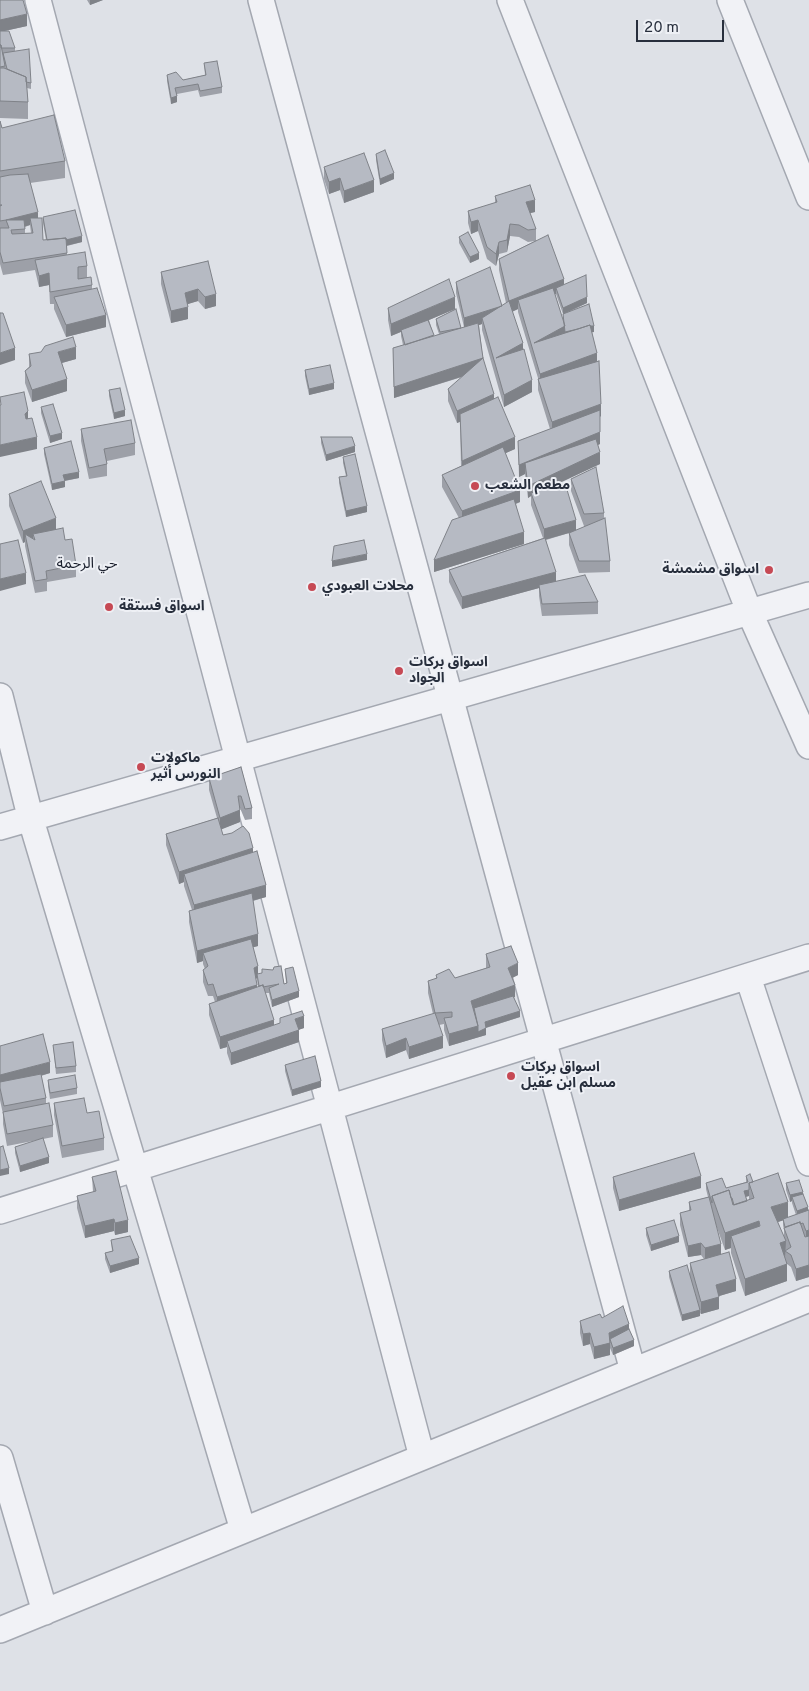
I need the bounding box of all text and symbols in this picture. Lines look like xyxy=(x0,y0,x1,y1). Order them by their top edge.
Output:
scale bar xyxy=(639,10,726,42)
text: 20 m xyxy=(644,19,679,38)
place label: مطعم الشعب xyxy=(485,478,570,494)
marker: مطعم الشعب xyxy=(469,480,481,492)
district label: حي الرحمة xyxy=(56,556,118,574)
place label: اسواق مشمشة xyxy=(662,562,759,578)
marker: اسواق مشمشة xyxy=(763,564,775,576)
place label: محلات العبودي xyxy=(322,579,414,595)
marker: محلات العبودي xyxy=(306,581,318,593)
place label: اسواق فستقة xyxy=(119,599,205,615)
marker: اسواق فستقة xyxy=(103,601,115,613)
place label: اسواق بركات الجواد xyxy=(409,655,488,688)
marker: اسواق بركات الجواد xyxy=(393,665,405,677)
place label: ماكولات النورس أثير xyxy=(151,751,221,784)
marker: ماكولات النورس أثير xyxy=(135,761,147,773)
place label: اسواق بركات مسلم ابن عقيل xyxy=(521,1060,616,1092)
marker: اسواق بركات مسلم ابن عقيل xyxy=(505,1070,517,1082)

